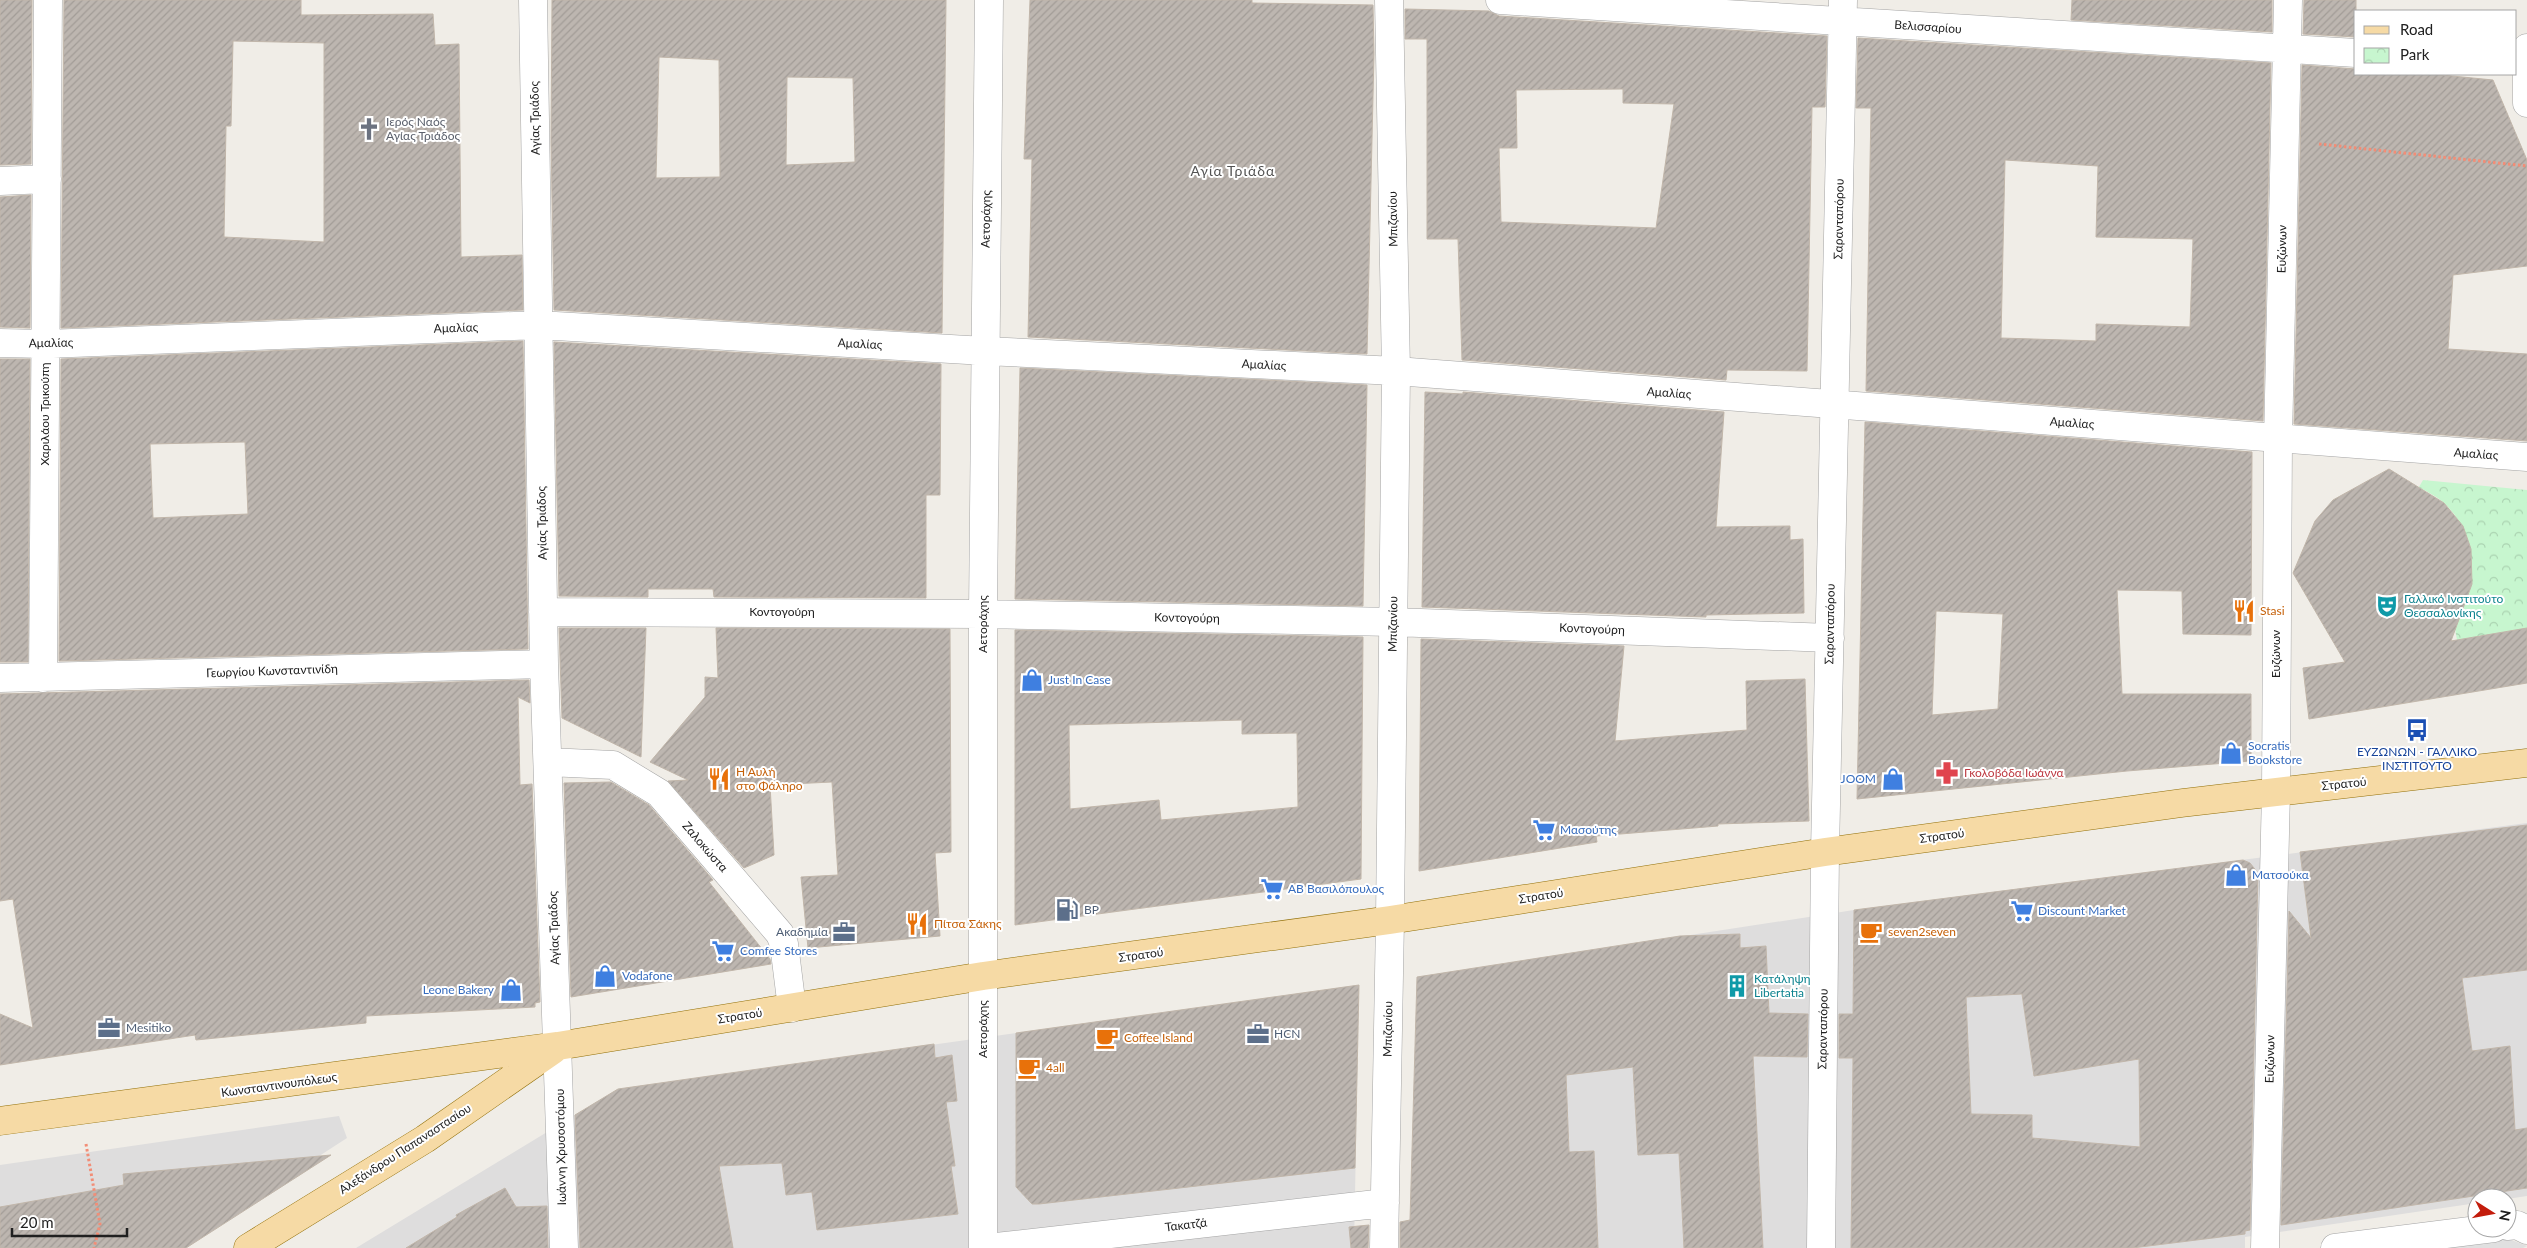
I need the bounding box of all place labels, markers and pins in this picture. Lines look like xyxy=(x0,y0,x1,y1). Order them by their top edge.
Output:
place label: Ιερός Ναός Αγίας Τριάδος xyxy=(386,114,460,143)
church icon: Ιερός Ναός Αγίας Τριάδος xyxy=(356,116,382,142)
place label: Γαλλικό Ινστιτούτο Θεσσαλονίκης xyxy=(2404,591,2504,620)
theatre icon: Γαλλικό Ινστιτούτο Θεσσαλονίκης xyxy=(2374,593,2400,619)
restaurant icon: Stasi xyxy=(2231,598,2257,624)
place label: Stasi xyxy=(2260,603,2285,618)
shop icon: Just In Case xyxy=(1019,667,1045,693)
place label: Just In Case xyxy=(1048,672,1111,687)
bus stop icon: ΕΥΖΩΝΩΝ - ΓΑΛΛΙΚΟ ΙΝΣΤΙΤΟΥΤΟ xyxy=(2404,717,2430,743)
place label: Socratis Bookstore xyxy=(2248,738,2302,767)
shop icon: Socratis Bookstore xyxy=(2218,740,2244,766)
place label: ΕΥΖΩΝΩΝ - ΓΑΛΛΙΚΟ ΙΝΣΤΙΤΟΥΤΟ xyxy=(2357,744,2477,773)
pharmacy icon: Γκολοβόδα Ιωάννα xyxy=(1934,760,1960,786)
place label: Η Αυλή στο Φάληρο xyxy=(736,764,803,793)
place label: Γκολοβόδα Ιωάννα xyxy=(1964,765,2065,780)
restaurant icon: Η Αυλή στο Φάληρο xyxy=(706,766,732,792)
shop icon: JOOM xyxy=(1880,766,1906,792)
place label: JOOM xyxy=(1841,771,1876,786)
supermarket icon: Μασούτης xyxy=(1531,817,1557,843)
place label: Μασούτης xyxy=(1560,822,1617,837)
shop icon: Ματσούκα xyxy=(2223,862,2249,888)
place label: Ματσούκα xyxy=(2252,867,2310,882)
supermarket icon: ΑΒ Βασιλόπουλος xyxy=(1259,876,1285,902)
place label: ΑΒ Βασιλόπουλος xyxy=(1288,881,1385,896)
fuel station icon: BP xyxy=(1054,897,1080,923)
supermarket icon: Discount Market xyxy=(2009,898,2035,924)
place label: BP xyxy=(1084,902,1099,917)
place label: Discount Market xyxy=(2038,903,2127,918)
restaurant icon: Πίτσα Σάκης xyxy=(904,911,930,937)
place label: Πίτσα Σάκης xyxy=(934,916,1002,931)
office icon: Ακαδημία xyxy=(831,919,857,945)
cafe icon: seven2seven xyxy=(1858,919,1884,945)
place label: Ακαδημία xyxy=(776,924,829,939)
place label: seven2seven xyxy=(1888,924,1956,939)
supermarket icon: Comfee Stores xyxy=(710,938,736,964)
place label: Comfee Stores xyxy=(740,943,817,958)
shop icon: Vodafone xyxy=(592,963,618,989)
place label: Vodafone xyxy=(622,968,672,983)
place label: Κατάληψη Libertatia xyxy=(1754,971,1811,1000)
building icon: Κατάληψη Libertatia xyxy=(1724,973,1750,999)
shop icon: Leone Bakery xyxy=(498,977,524,1003)
place label: Leone Bakery xyxy=(423,982,495,997)
office icon: Mesitiko xyxy=(96,1015,122,1041)
place label: Mesitiko xyxy=(126,1020,172,1035)
office icon: HCN xyxy=(1245,1021,1271,1047)
cafe icon: Coffee Island xyxy=(1094,1025,1120,1051)
place label: HCN xyxy=(1274,1026,1300,1041)
place label: Coffee Island xyxy=(1124,1030,1193,1045)
cafe icon: 4all xyxy=(1016,1055,1042,1081)
place label: 4all xyxy=(1046,1060,1065,1075)

